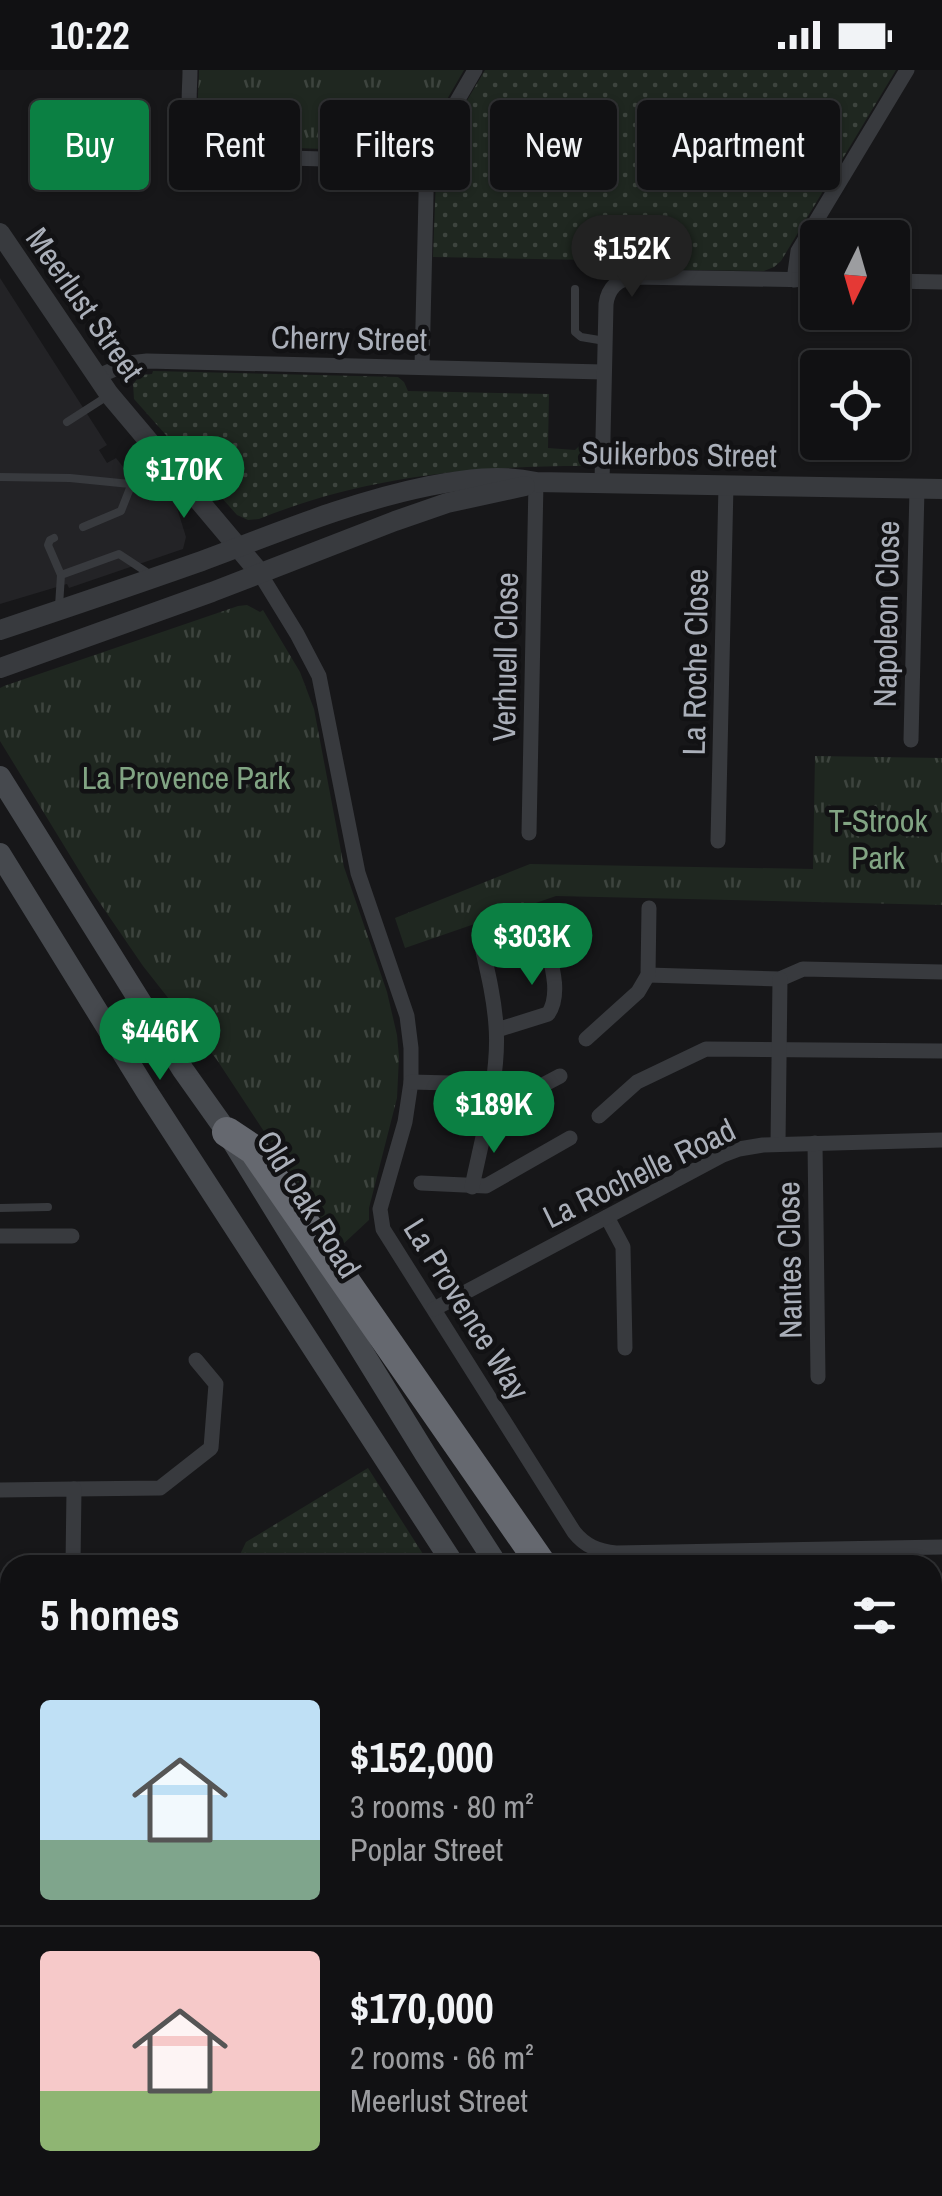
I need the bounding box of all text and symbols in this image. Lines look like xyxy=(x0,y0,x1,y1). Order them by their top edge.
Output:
text: 10:22 xyxy=(50,10,130,61)
chip: Buy xyxy=(30,100,149,190)
chip: Rent xyxy=(169,100,300,190)
chip: Filters xyxy=(320,100,470,190)
chip: New xyxy=(490,100,617,190)
chip: Apartment xyxy=(637,100,840,190)
pin: $152K xyxy=(562,215,702,300)
street label: Meerlust Street xyxy=(16,219,154,389)
north arrow xyxy=(800,220,910,330)
map controls xyxy=(800,220,910,460)
text: $152K xyxy=(593,226,671,269)
street label: Cherry Street xyxy=(271,315,427,361)
button: locate xyxy=(800,350,910,460)
street label: Suikerbos Street xyxy=(581,431,777,477)
pin: $170K xyxy=(114,436,254,521)
text: $170K xyxy=(145,447,223,490)
street label: Napoleon Close xyxy=(863,520,909,708)
street label: La Roche Close xyxy=(672,568,718,756)
street label: Verhuell Close xyxy=(482,572,528,742)
park label: La Provence Park xyxy=(82,756,291,799)
park label: T-Strook Park xyxy=(828,799,928,879)
pin: $303K xyxy=(462,903,602,988)
text: $303K xyxy=(493,914,571,957)
pin: $446K xyxy=(90,998,230,1083)
text: $446K xyxy=(121,1009,199,1052)
pin: $189K xyxy=(424,1071,564,1156)
text: $189K xyxy=(455,1082,533,1125)
street label: La Rochelle Road xyxy=(536,1108,742,1238)
street label: Old Oak Road xyxy=(247,1122,371,1286)
street label: Nantes Close xyxy=(766,1181,812,1339)
street label: La Provence Way xyxy=(394,1210,540,1408)
text: 5 homes xyxy=(40,1587,180,1643)
icon: filters xyxy=(847,1588,902,1643)
text: $152,000 xyxy=(350,1729,494,1785)
icon: home xyxy=(120,1740,240,1860)
text: 3 rooms · 80 m² xyxy=(350,1785,534,1828)
text: Poplar Street xyxy=(350,1828,503,1871)
text: $170,000 xyxy=(350,1980,494,2036)
icon: home xyxy=(120,1991,240,2111)
text: 2 rooms · 66 m² xyxy=(350,2036,534,2079)
text: Meerlust Street xyxy=(350,2079,528,2122)

